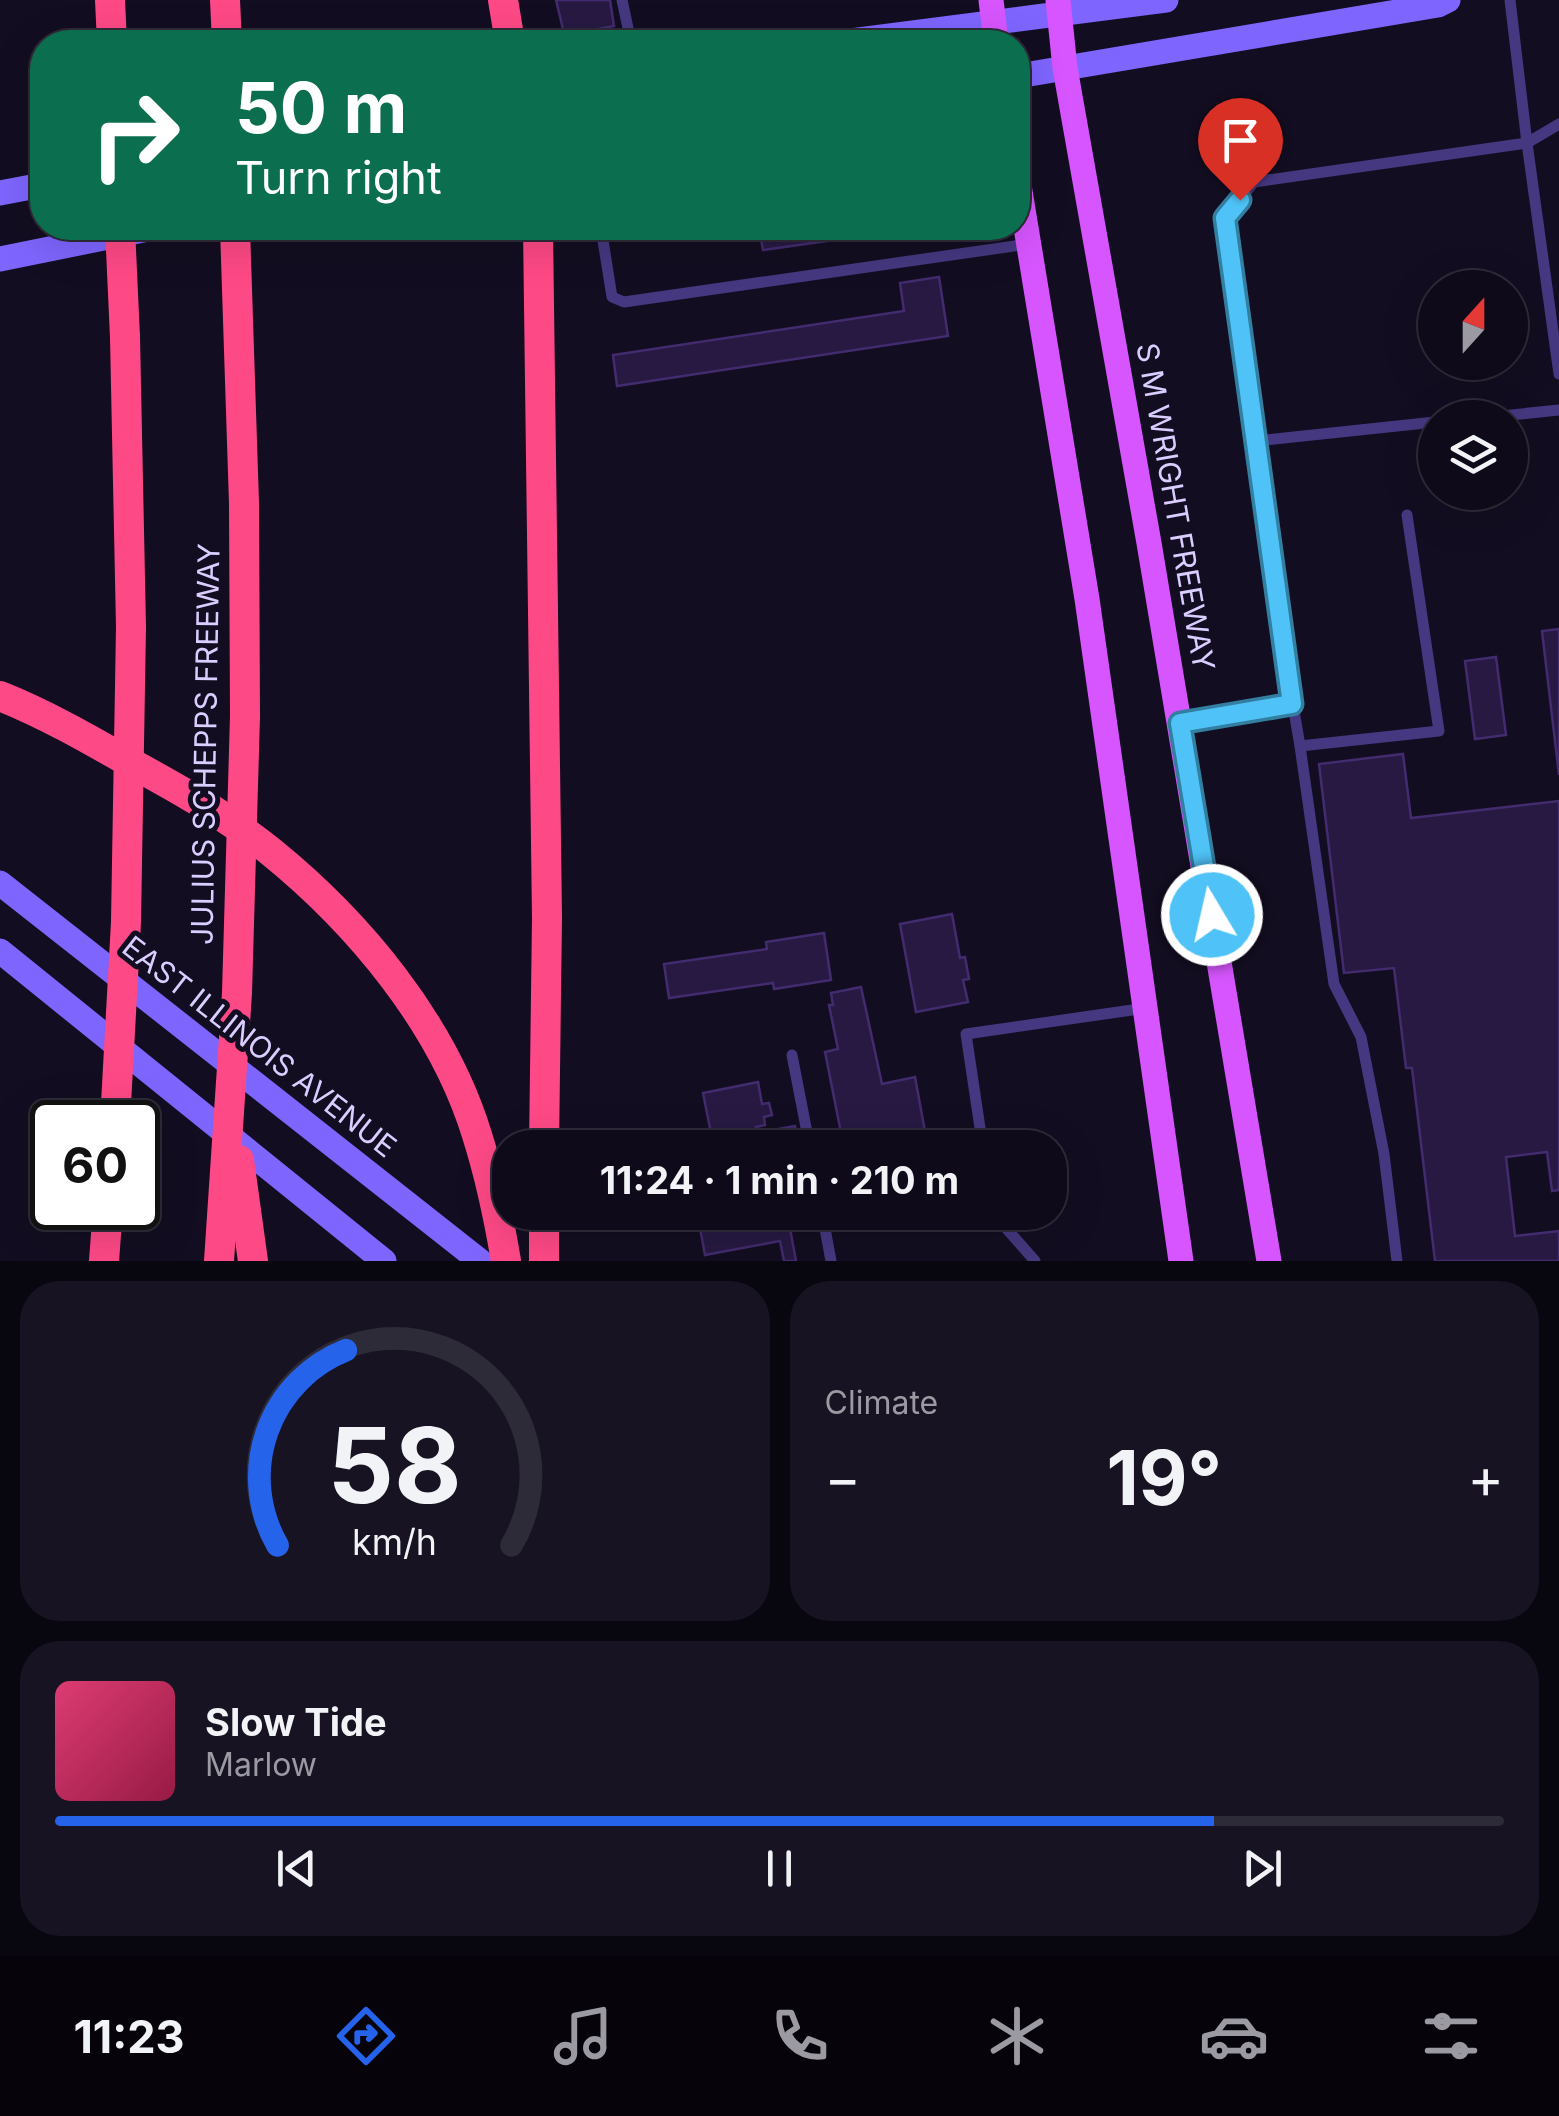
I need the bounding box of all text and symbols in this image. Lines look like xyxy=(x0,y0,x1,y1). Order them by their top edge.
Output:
text: 50 m xyxy=(235,65,407,150)
icon: right xyxy=(70,70,200,200)
pin xyxy=(1198,98,1283,201)
icon: arrive xyxy=(1213,113,1268,168)
text: Turn right xyxy=(235,150,442,205)
north arrow xyxy=(1418,270,1528,380)
map controls xyxy=(1418,270,1528,510)
street label: S M WRIGHT FREEWAY xyxy=(1129,340,1223,674)
button: layers xyxy=(1418,400,1528,510)
street label: JULIUS SCHEPPS FREEWAY xyxy=(183,543,227,945)
position arrow xyxy=(1160,863,1264,967)
street label: EAST ILLINOIS AVENUE xyxy=(116,928,404,1164)
speed limit sign: 60 xyxy=(30,1100,160,1230)
text: 11:24 · 1 min · 210 m xyxy=(600,1157,959,1203)
text: Climate xyxy=(825,1383,938,1422)
text: 58 xyxy=(328,1402,462,1528)
text: 19° xyxy=(1106,1432,1222,1523)
text: − xyxy=(825,1445,861,1511)
text: + xyxy=(1468,1445,1504,1511)
text: km/h xyxy=(352,1520,437,1564)
text: Slow Tide xyxy=(205,1699,387,1745)
text: Marlow xyxy=(205,1745,317,1784)
icon: previous xyxy=(269,1841,324,1896)
icon: pause xyxy=(752,1841,807,1896)
icon: next xyxy=(1235,1841,1290,1896)
icon: directions xyxy=(331,2001,401,2071)
icon: music xyxy=(548,2001,618,2071)
icon: phone xyxy=(765,2001,835,2071)
icon: climate xyxy=(982,2001,1052,2071)
icon: car xyxy=(1199,2001,1269,2071)
icon: filters xyxy=(1416,2001,1486,2071)
text: 11:23 xyxy=(73,2009,185,2064)

